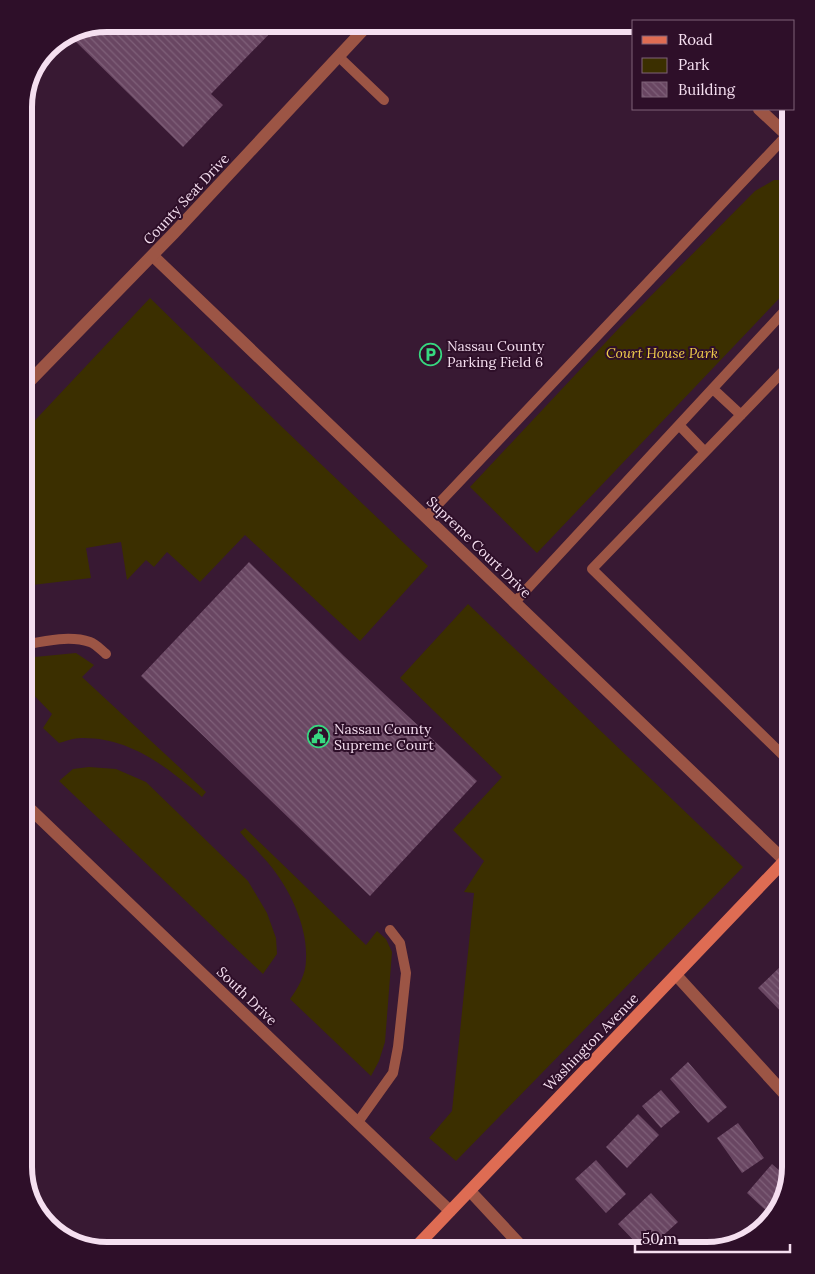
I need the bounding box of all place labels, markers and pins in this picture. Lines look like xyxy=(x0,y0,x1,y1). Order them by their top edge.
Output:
place label: Nassau County Parking Field 6 xyxy=(447,337,545,371)
parking icon: Nassau County Parking Field 6 xyxy=(419,342,443,366)
place label: Nassau County Supreme Court xyxy=(334,720,434,754)
public building icon: Nassau County Supreme Court xyxy=(306,725,330,749)

